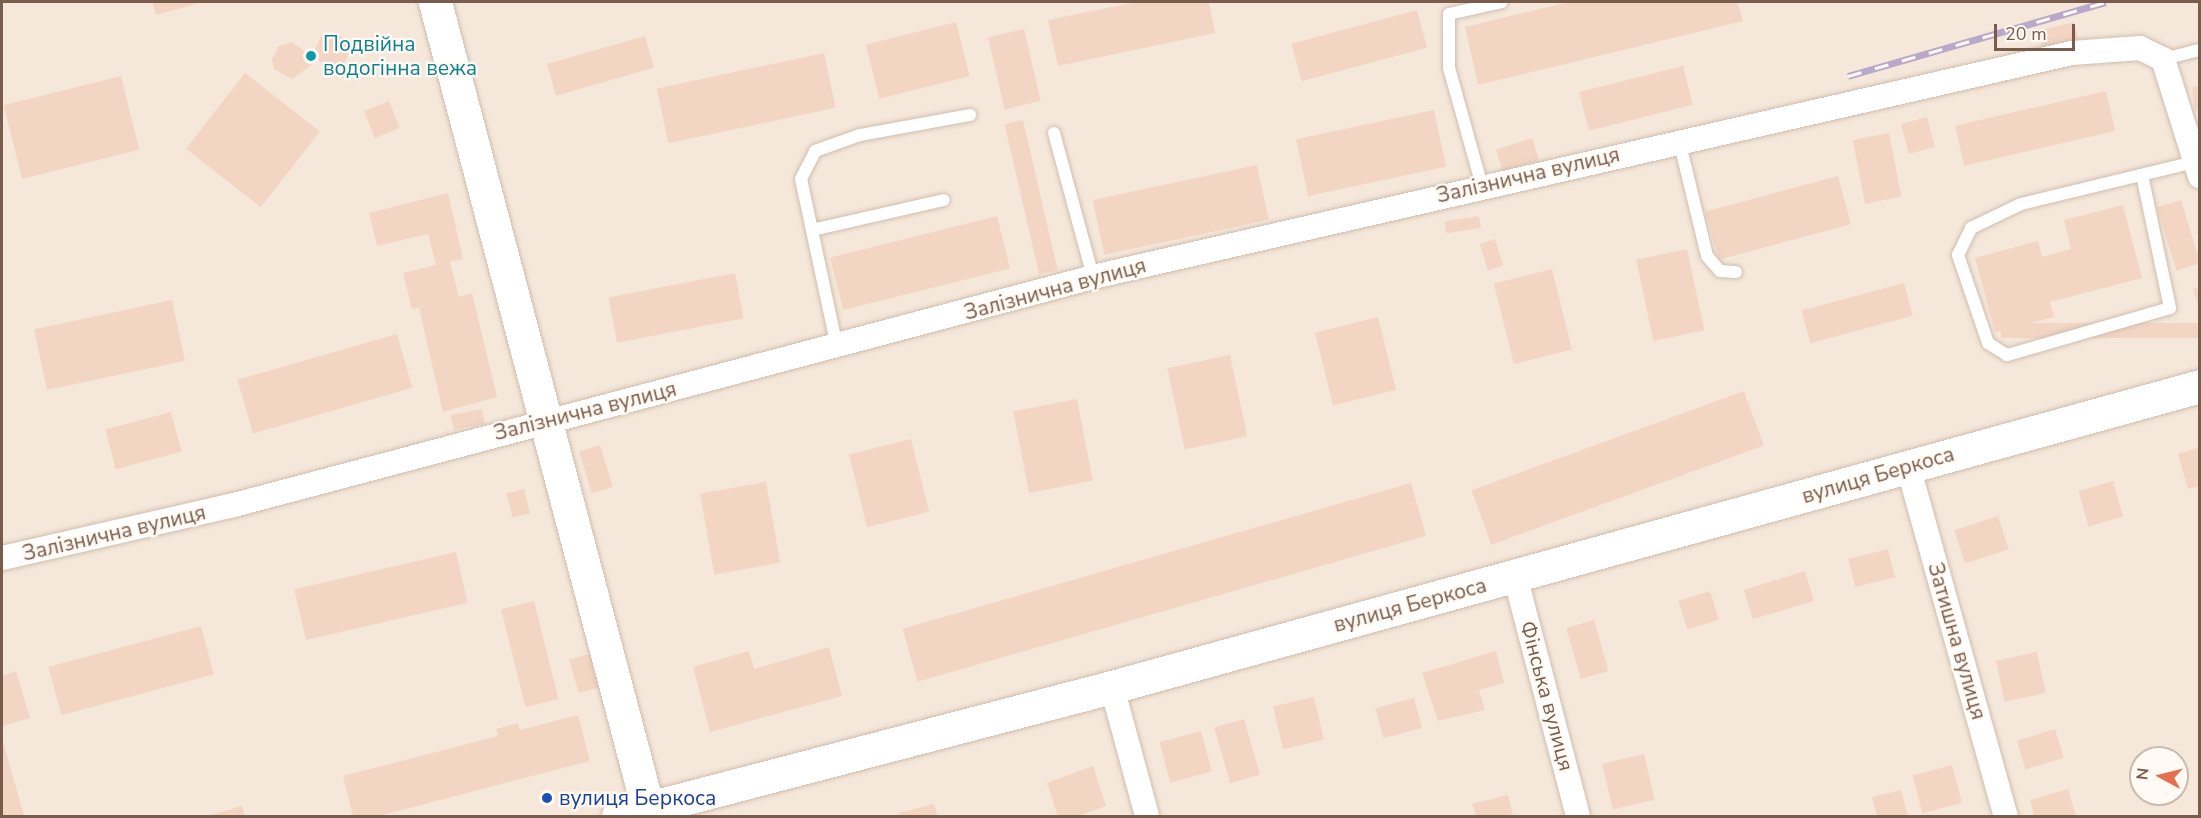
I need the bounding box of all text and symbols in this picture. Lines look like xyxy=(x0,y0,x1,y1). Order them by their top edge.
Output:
scale bar xyxy=(1997,12,2078,50)
text: 20 m xyxy=(2005,22,2047,46)
place label: Подвійна водогінна вежа xyxy=(323,31,477,81)
marker: Подвійна водогінна вежа xyxy=(304,49,318,63)
street label: Залізнична вулиця xyxy=(1434,142,1622,208)
street label: Залізнична вулиця xyxy=(961,253,1149,325)
street label: Залізнична вулиця xyxy=(491,376,679,446)
street label: вулиця Беркоса xyxy=(1799,441,1957,509)
street label: Залізнична вулиця xyxy=(20,500,208,566)
street label: Затишна вулиця xyxy=(1923,560,1991,722)
street label: вулиця Беркоса xyxy=(1331,572,1489,638)
street label: Фінська вулиця xyxy=(1515,618,1579,774)
north arrow xyxy=(2129,746,2189,806)
text: N xyxy=(2131,767,2155,781)
place label: вулиця Беркоса xyxy=(559,785,716,811)
marker: вулиця Беркоса xyxy=(540,791,554,805)

